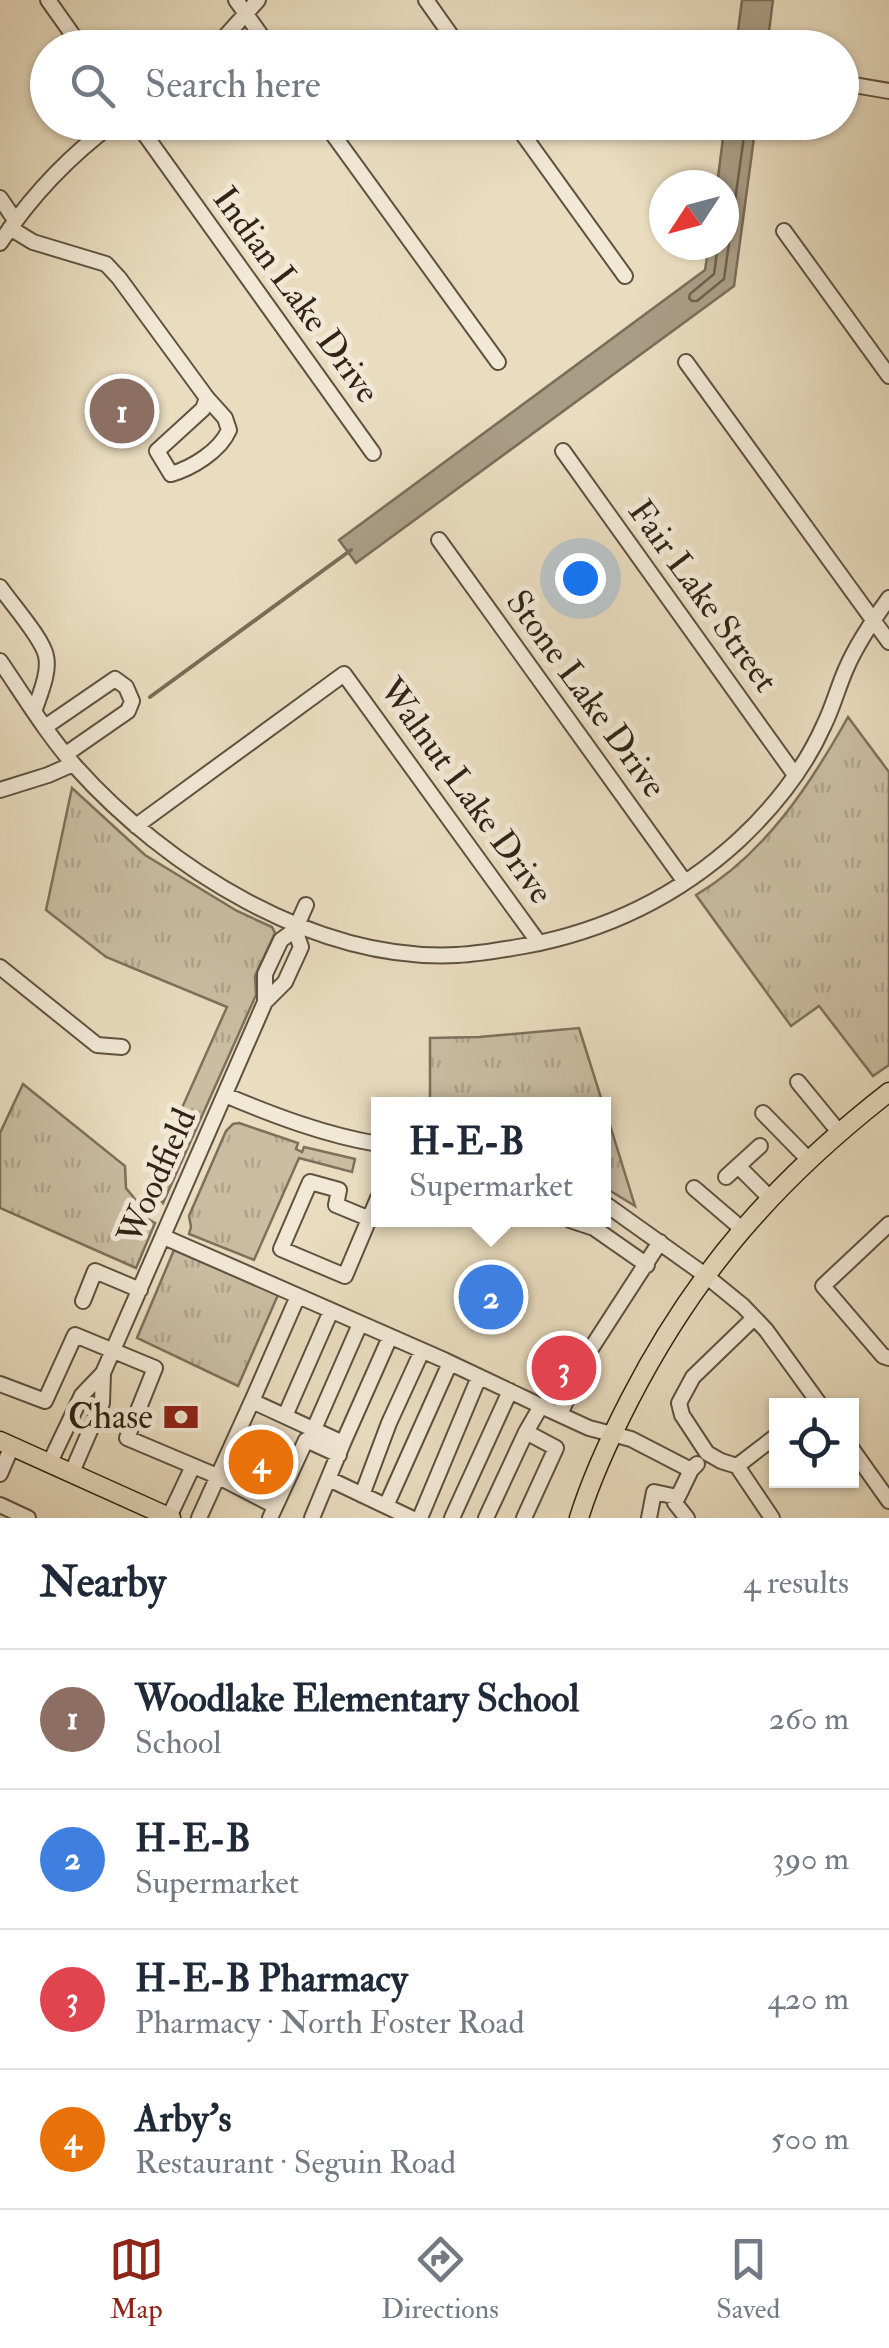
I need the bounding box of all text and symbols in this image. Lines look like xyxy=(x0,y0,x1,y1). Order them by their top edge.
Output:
search box xyxy=(30,30,859,140)
icon: search xyxy=(65,58,120,113)
text: Search here xyxy=(145,61,321,109)
north arrow xyxy=(649,170,739,260)
street label: Indian Lake Drive xyxy=(203,178,389,412)
pin: 1 xyxy=(90,374,154,448)
street label: Fair Lake Street xyxy=(618,491,788,701)
your location xyxy=(555,553,606,604)
street label: Stone Lake Drive xyxy=(496,582,676,806)
street label: Walnut Lake Drive xyxy=(369,669,563,913)
popup xyxy=(371,1097,611,1227)
street label: Woodfield xyxy=(107,1102,206,1251)
text: H-E-B xyxy=(409,1118,525,1166)
text: Supermarket xyxy=(409,1166,573,1206)
pin: 2 xyxy=(458,1260,524,1334)
pin: 3 xyxy=(532,1330,596,1406)
place label: Chase xyxy=(68,1395,153,1439)
bank icon: Chase xyxy=(162,1398,200,1436)
map controls xyxy=(769,1398,859,1488)
button: locate xyxy=(769,1398,859,1488)
pin: 4 xyxy=(228,1424,294,1500)
text: Nearby xyxy=(40,1557,166,1609)
text: 4 results xyxy=(743,1563,849,1603)
text: Woodlake Elementary School xyxy=(135,1675,579,1723)
text: 1 xyxy=(67,1699,78,1739)
text: 260 m xyxy=(769,1699,849,1739)
text: School xyxy=(135,1723,221,1763)
text: H-E-B xyxy=(135,1815,251,1863)
text: 2 xyxy=(64,1839,81,1879)
text: 390 m xyxy=(772,1839,849,1879)
text: Supermarket xyxy=(135,1863,299,1903)
text: H-E-B Pharmacy xyxy=(135,1955,408,2003)
text: 3 xyxy=(66,1979,79,2019)
text: 420 m xyxy=(768,1979,849,2019)
text: Pharmacy · North Foster Road xyxy=(135,2003,524,2043)
text: Arby's xyxy=(135,2095,231,2143)
text: 4 xyxy=(64,2119,81,2159)
text: 500 m xyxy=(771,2119,849,2159)
text: Restaurant · Seguin Road xyxy=(135,2143,456,2183)
tab: Map xyxy=(109,2232,164,2327)
tab: Directions xyxy=(381,2232,499,2327)
tab: Saved xyxy=(716,2232,780,2327)

